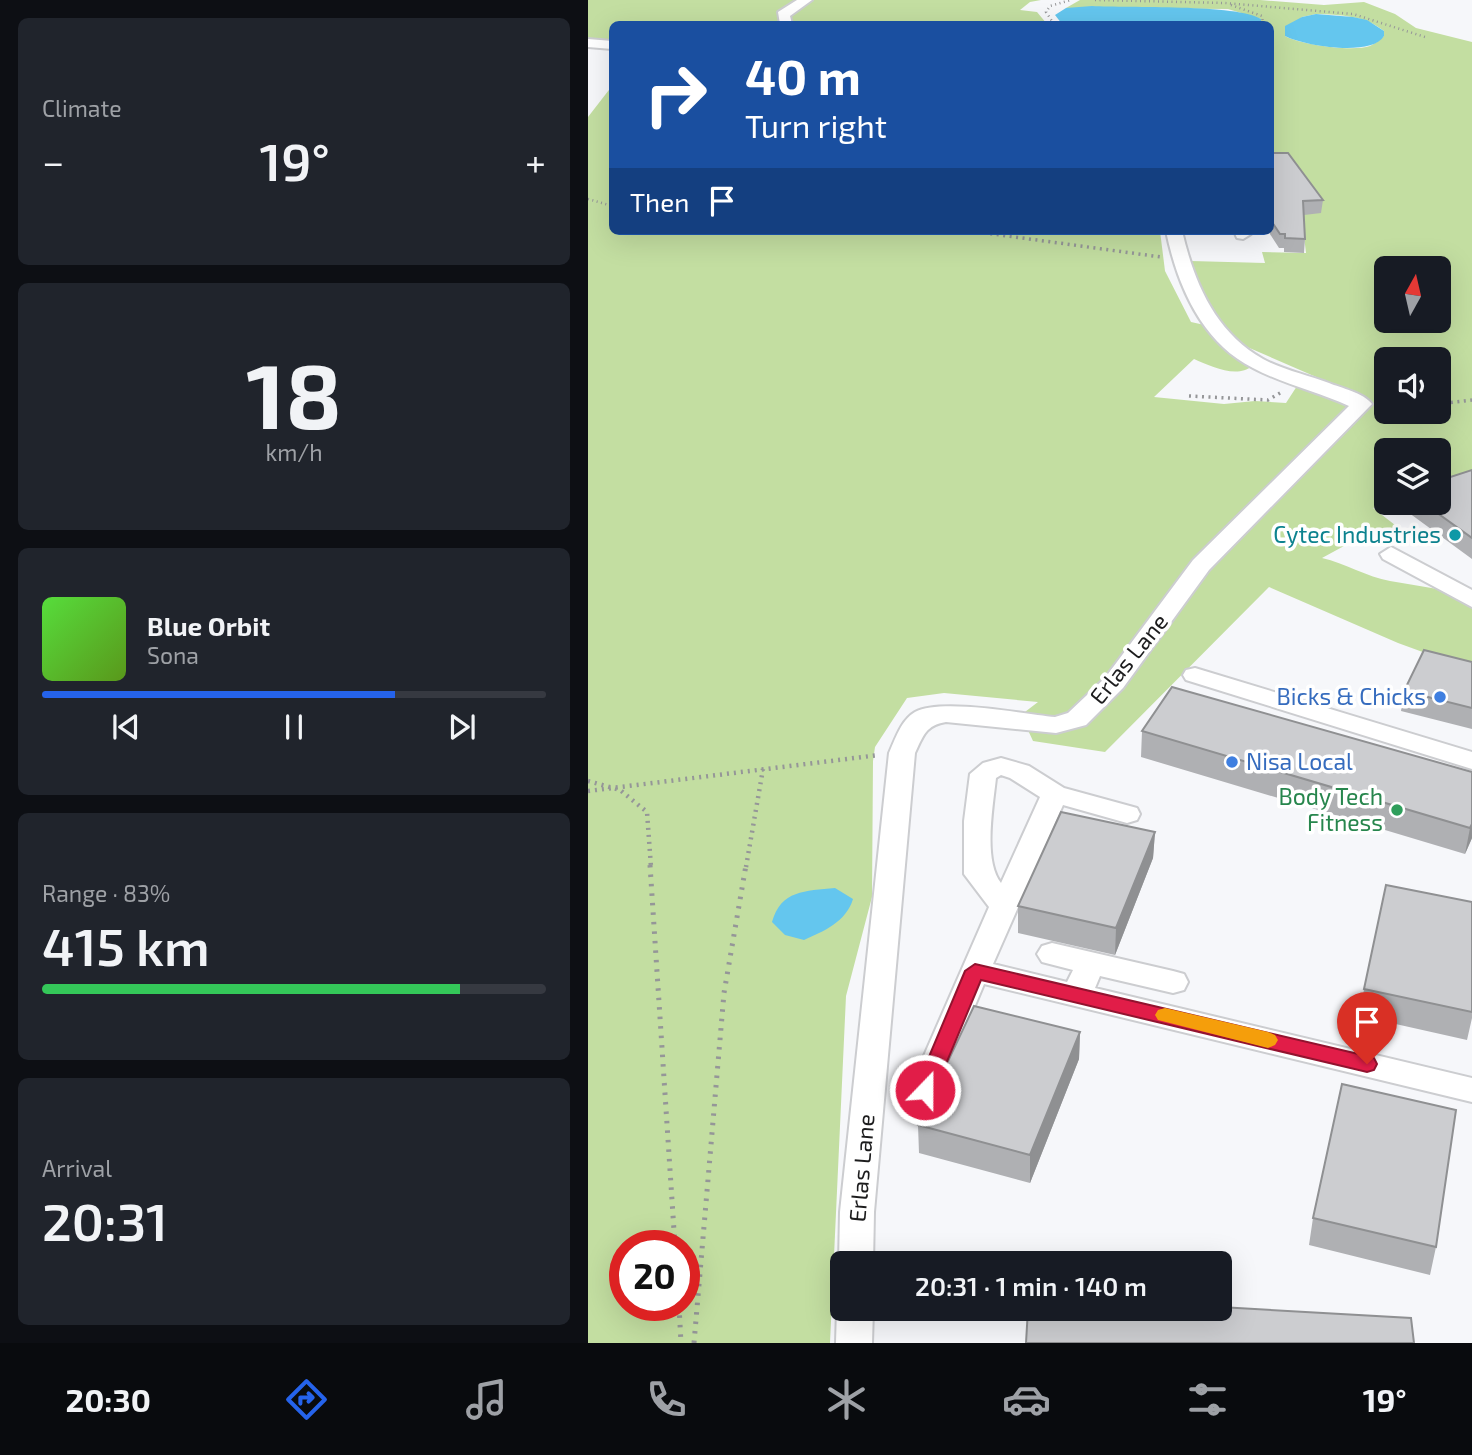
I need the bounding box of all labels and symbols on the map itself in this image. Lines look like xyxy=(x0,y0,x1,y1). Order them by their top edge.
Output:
north arrow xyxy=(1374,256,1451,332)
place label: Cytec Industries xyxy=(1273,520,1441,548)
marker: Cytec Industries xyxy=(1447,527,1463,543)
street label: Erlas Lane xyxy=(1083,607,1173,709)
place label: Bicks & Chicks xyxy=(1277,682,1426,710)
marker: Bicks & Chicks xyxy=(1432,689,1448,705)
place label: Nisa Local xyxy=(1246,747,1353,775)
marker: Nisa Local xyxy=(1224,754,1240,770)
place label: Body Tech Fitness xyxy=(1278,782,1383,836)
marker: Body Tech Fitness xyxy=(1389,802,1405,818)
pin xyxy=(1337,992,1397,1064)
position arrow xyxy=(888,1053,962,1127)
street label: Erlas Lane xyxy=(842,1113,880,1223)
speed limit sign: 20 xyxy=(609,1230,700,1321)

